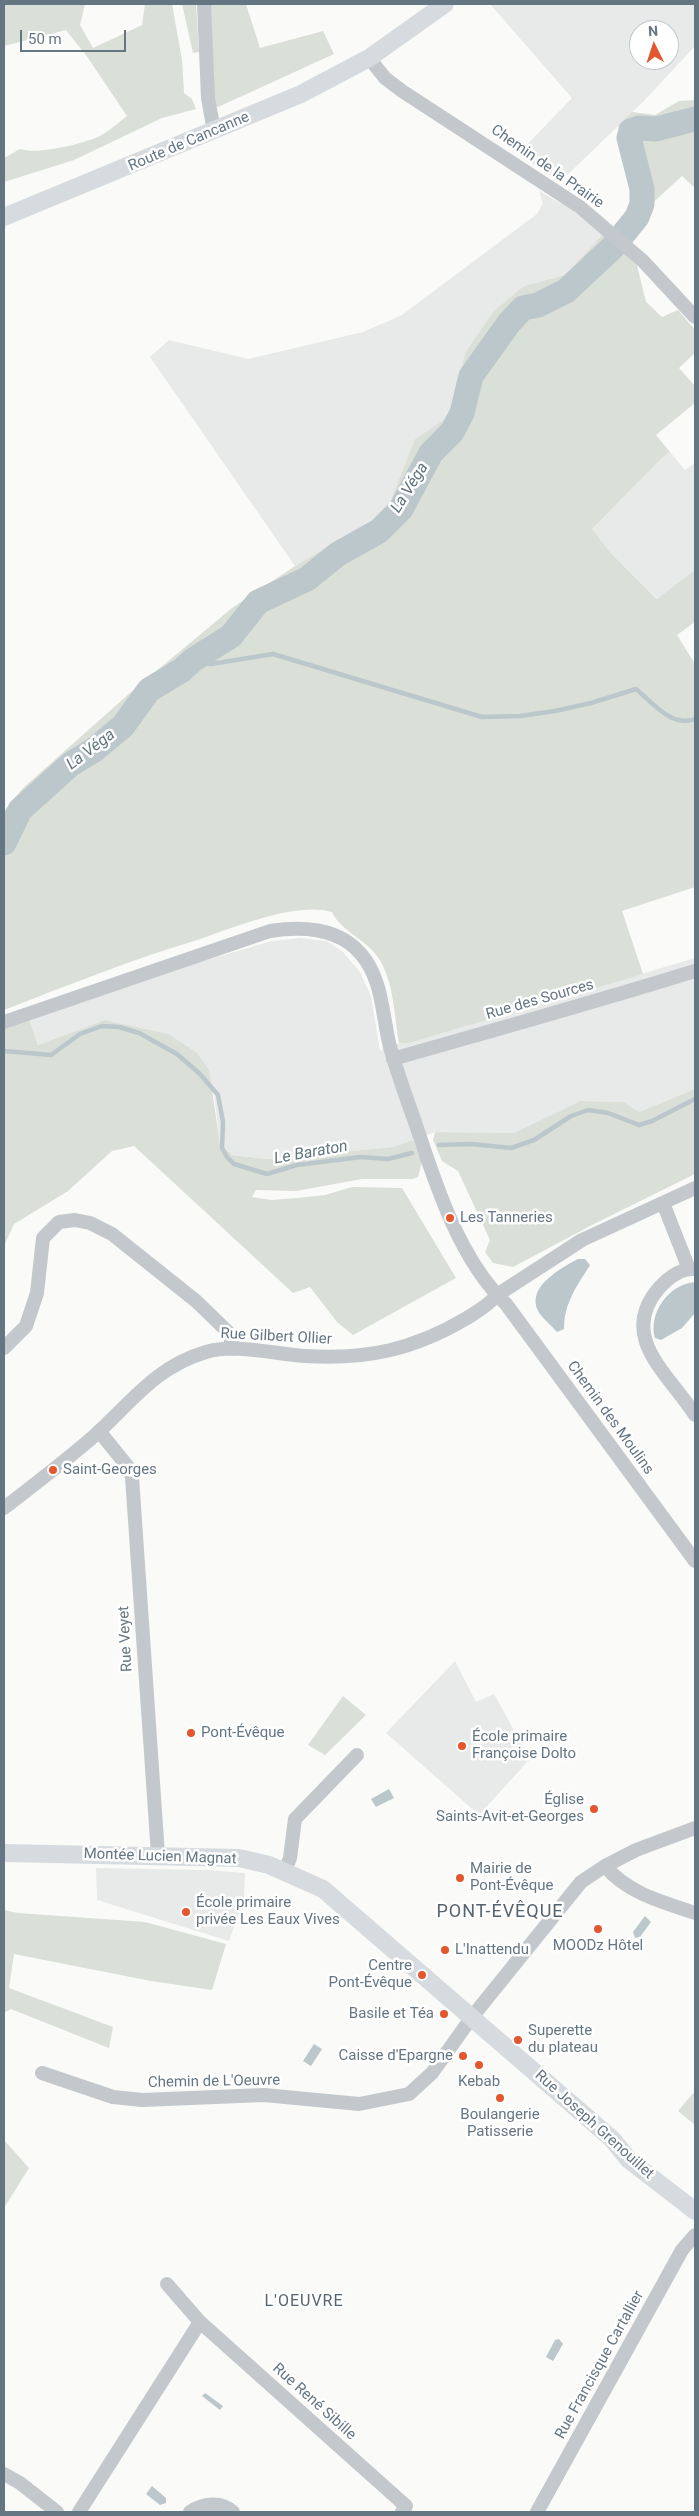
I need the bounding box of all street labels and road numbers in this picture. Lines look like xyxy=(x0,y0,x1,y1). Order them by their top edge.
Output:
street label: Route de Cancanne xyxy=(126,108,252,176)
street label: Chemin de la Prairie xyxy=(487,121,607,213)
street label: Rue des Sources xyxy=(484,976,596,1024)
street label: Rue Gilbert Ollier xyxy=(220,1325,332,1349)
street label: Chemin des Moulins xyxy=(563,1358,657,1478)
street label: Rue Veyet xyxy=(115,1606,137,1672)
street label: Montée Lucien Magnat xyxy=(83,1845,237,1869)
street label: Rue Joseph Grenouillet xyxy=(531,2067,657,2183)
street label: Chemin de L'Oeuvre xyxy=(148,2072,280,2092)
street label: Rue Francisque Cartallier xyxy=(552,2288,648,2442)
street label: Rue René Sibille xyxy=(269,2360,359,2444)

